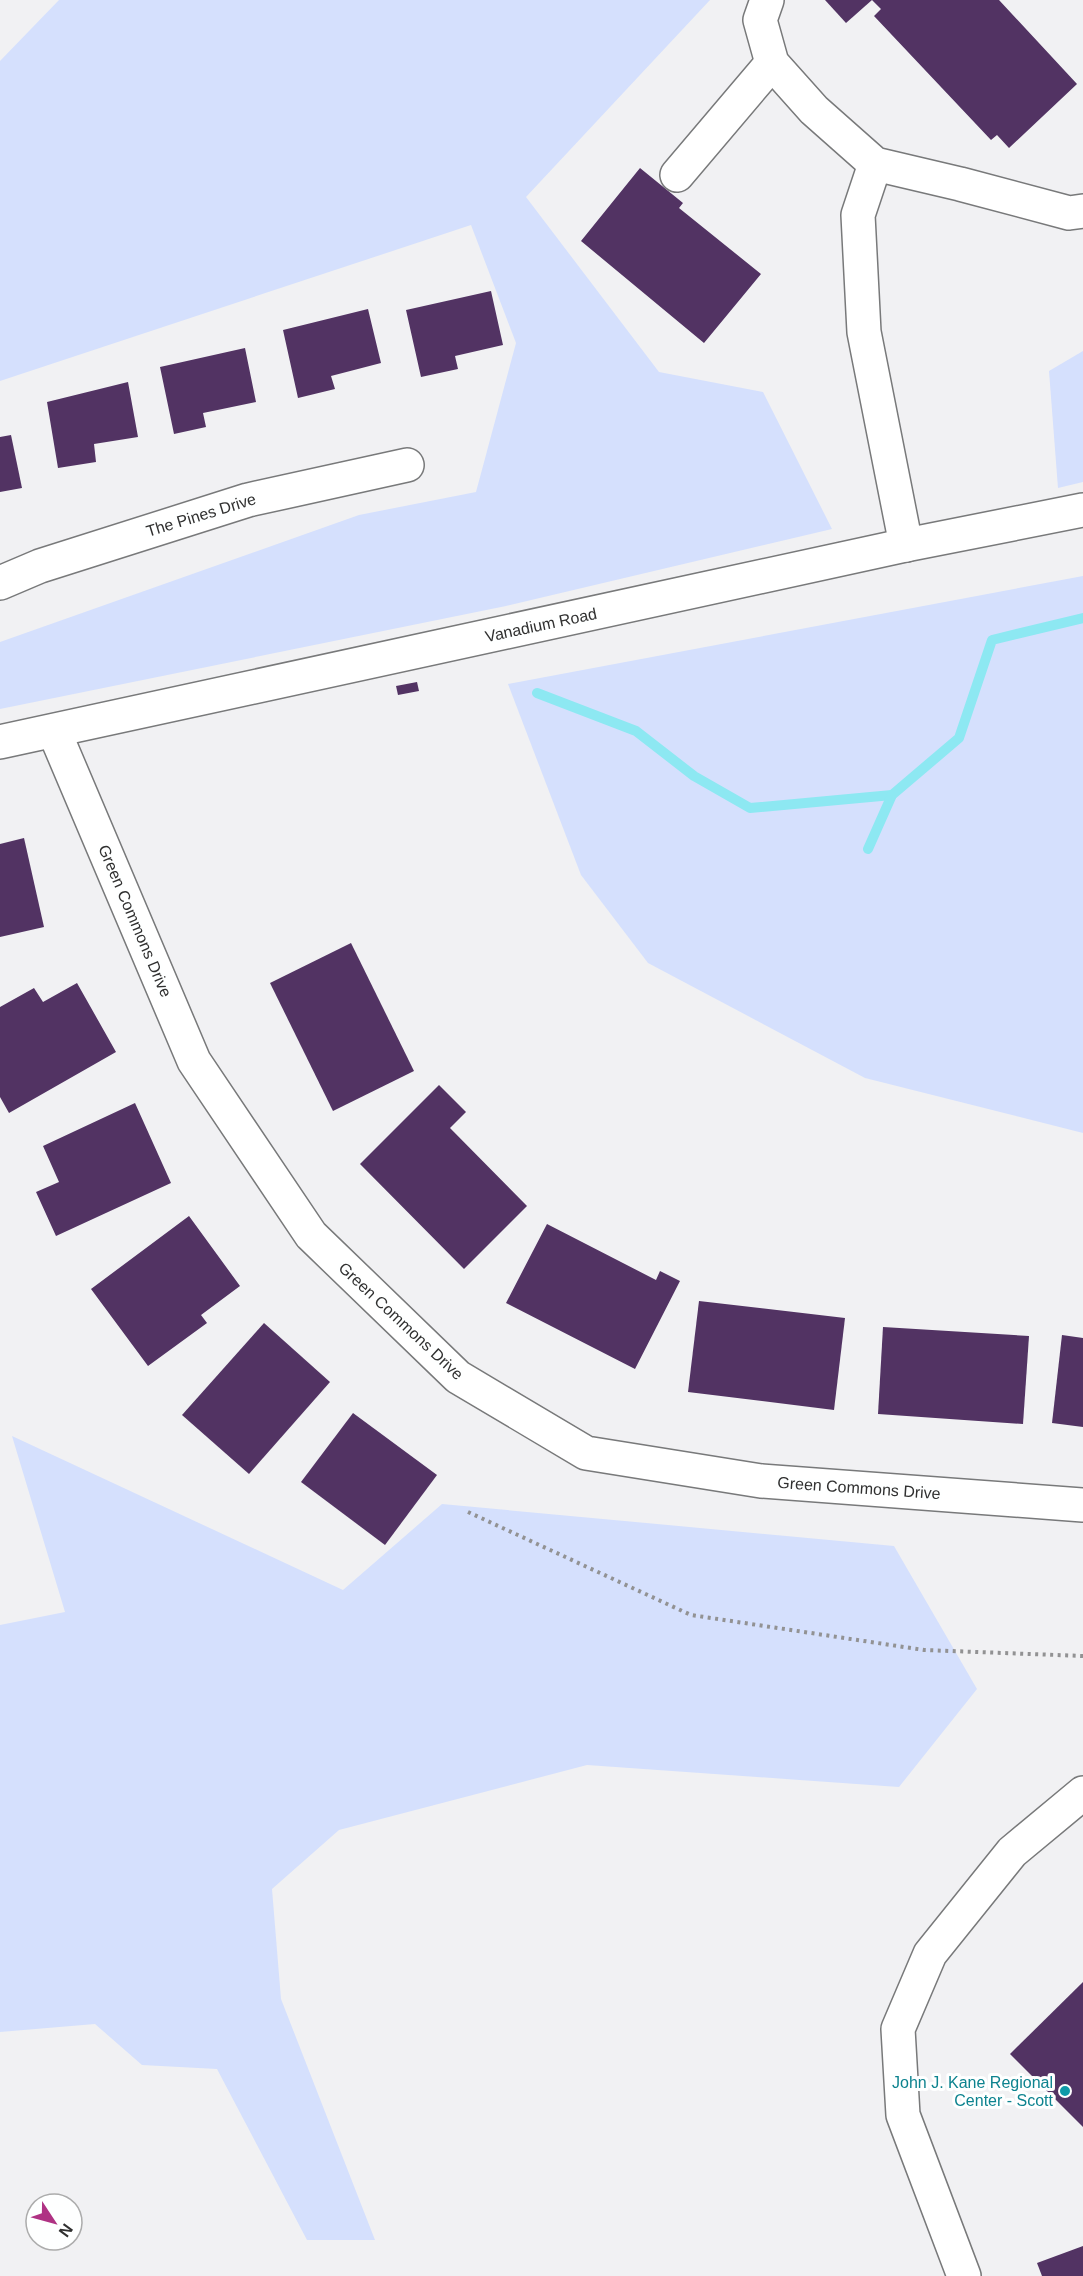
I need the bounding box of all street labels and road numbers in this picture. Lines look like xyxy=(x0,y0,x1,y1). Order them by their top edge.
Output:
street label: The Pines Drive xyxy=(144,490,258,540)
street label: Vanadium Road xyxy=(484,605,598,645)
street label: Green Commons Drive xyxy=(95,842,175,1000)
street label: Green Commons Drive xyxy=(335,1259,467,1383)
street label: Green Commons Drive xyxy=(777,1474,941,1502)

